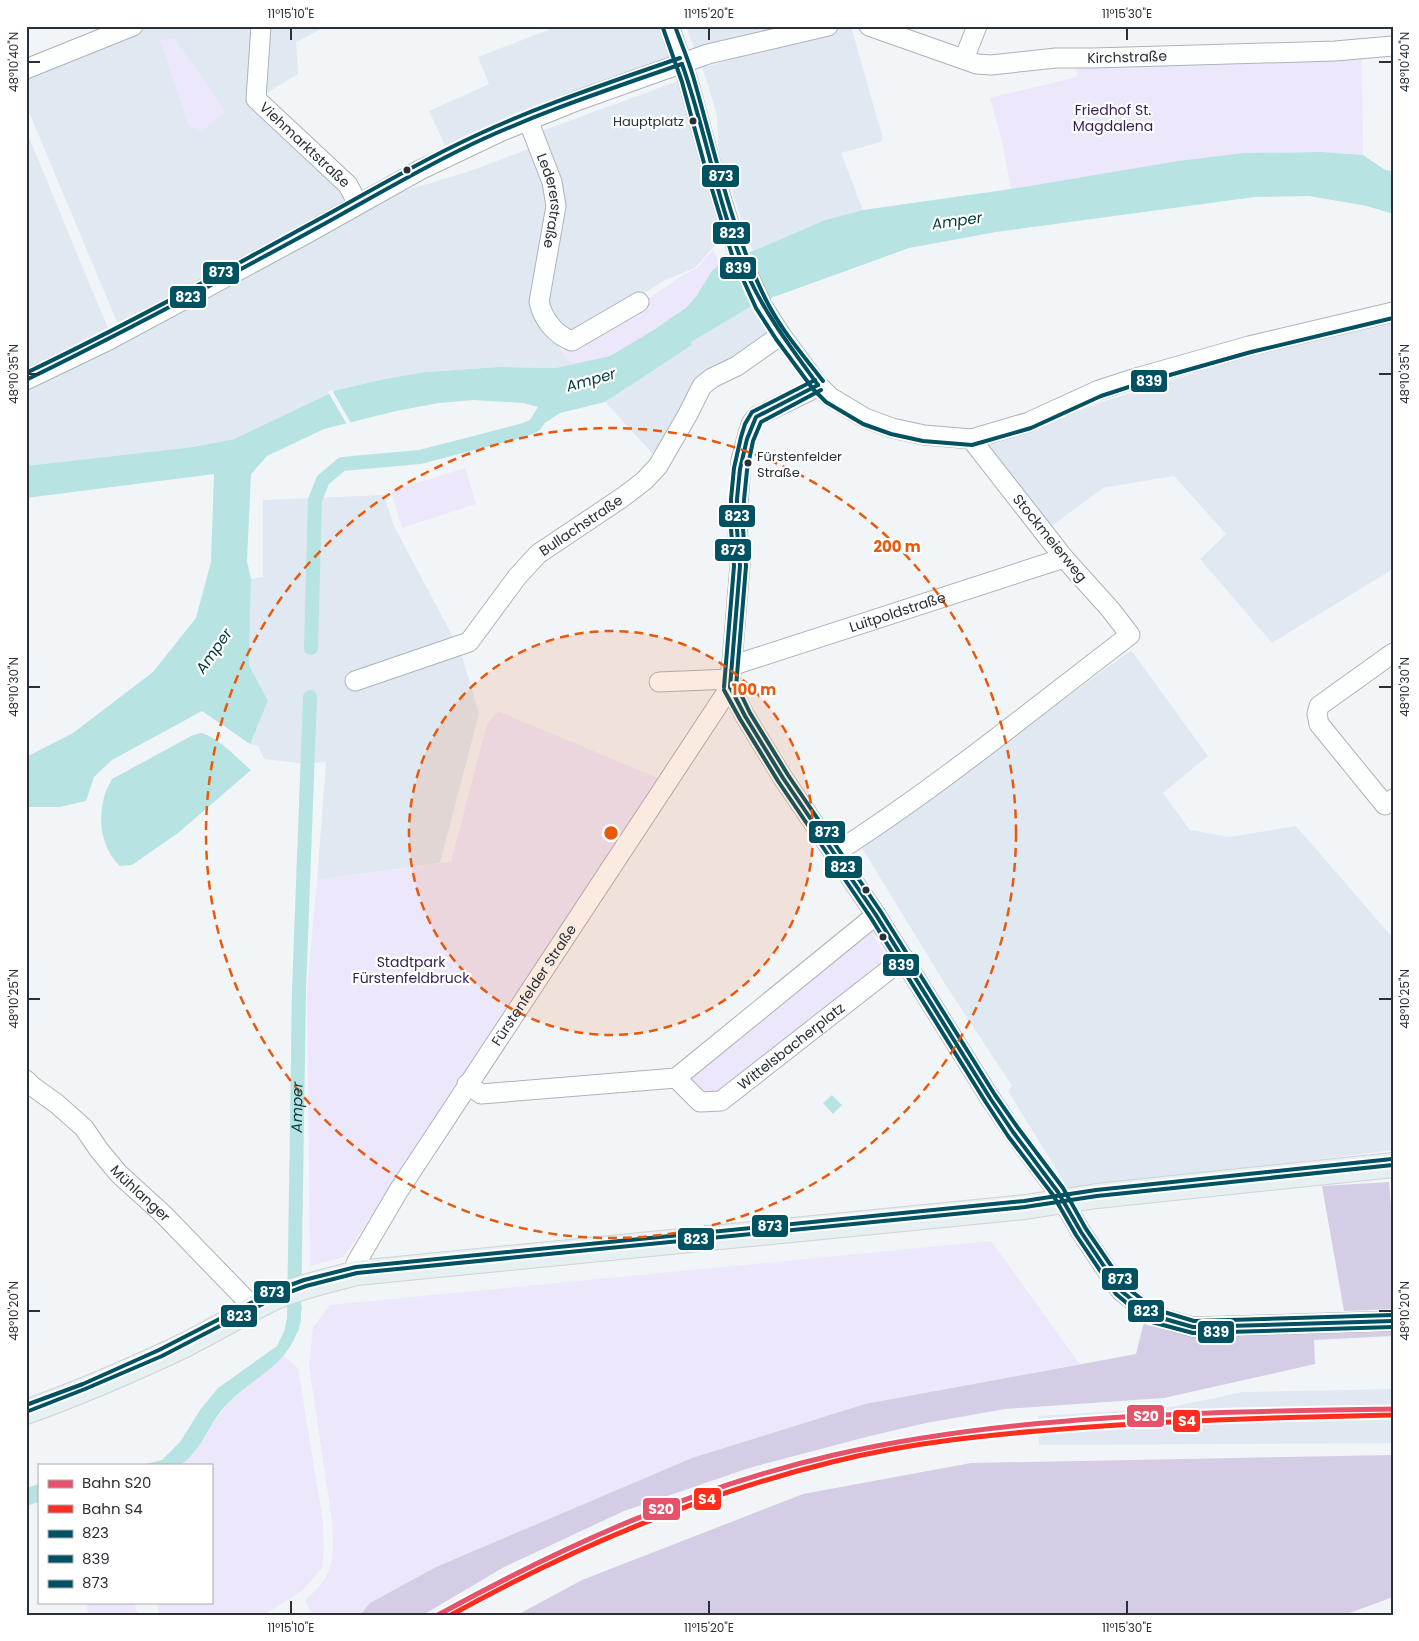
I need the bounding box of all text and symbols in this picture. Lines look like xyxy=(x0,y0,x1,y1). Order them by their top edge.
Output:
text: 11°15'10"E xyxy=(268,5,314,22)
text: 11°15'20"E xyxy=(684,5,734,22)
text: 11°15'30"E xyxy=(1102,5,1152,22)
text: 48°10'40"N xyxy=(5,32,22,92)
text: 48°10'40"N xyxy=(1396,32,1413,92)
street label: Kirchstraße xyxy=(1087,46,1168,68)
street label: Viehmarktstraße xyxy=(255,97,355,192)
park label: Friedhof St. Magdalena xyxy=(1073,100,1153,136)
place label: Hauptplatz xyxy=(613,112,684,131)
marker: Hauptplatz xyxy=(688,116,698,126)
street label: Ledererstraße xyxy=(532,150,566,250)
line badge: 873 xyxy=(701,164,740,188)
unlabelled marker xyxy=(402,165,412,175)
text: 873 xyxy=(708,166,734,186)
water label: Amper xyxy=(929,207,984,235)
line badge: 823 xyxy=(712,221,751,245)
text: 823 xyxy=(719,223,745,243)
line badge: 839 xyxy=(719,256,757,280)
text: 839 xyxy=(725,258,751,278)
line badge: 873 xyxy=(202,261,240,285)
text: 873 xyxy=(208,262,234,282)
line badge: 823 xyxy=(169,285,207,309)
text: 823 xyxy=(175,287,201,307)
text: 48°10'35"N xyxy=(5,344,22,404)
text: 48°10'35"N xyxy=(1396,344,1413,404)
water label: Amper xyxy=(563,362,618,397)
line badge: 839 xyxy=(1130,369,1168,393)
text: 839 xyxy=(1136,371,1162,391)
place label: Fürstenfelder Straße xyxy=(757,447,842,482)
marker: Fürstenfelder Straße xyxy=(743,458,753,468)
street label: Bullachstraße xyxy=(535,490,627,561)
street label: Stockmeierweg xyxy=(1008,490,1092,586)
line badge: 823 xyxy=(718,504,756,528)
text: 823 xyxy=(724,506,750,526)
text: 200 m xyxy=(873,536,921,557)
line badge: 873 xyxy=(714,538,752,562)
text: 873 xyxy=(720,540,746,560)
street label: Luitpoldstraße xyxy=(847,587,949,637)
water label: Amper xyxy=(190,624,237,678)
text: 48°10'30"N xyxy=(5,657,22,717)
text: 48°10'30"N xyxy=(1396,657,1413,717)
text: 100 m xyxy=(732,679,776,700)
line badge: 873 xyxy=(808,820,846,844)
text: 873 xyxy=(814,822,840,842)
centre of rings xyxy=(602,824,620,842)
line badge: 823 xyxy=(824,855,863,879)
text: 823 xyxy=(830,857,856,877)
unlabelled marker xyxy=(861,885,871,895)
street label: Fürstenfelder Straße xyxy=(487,920,581,1050)
unlabelled marker xyxy=(878,932,888,942)
park label: Stadtpark Fürstenfeldbruck xyxy=(353,952,470,988)
line badge: 839 xyxy=(882,953,920,977)
text: 839 xyxy=(888,955,914,975)
text: 48°10'25"N xyxy=(5,969,22,1029)
text: 48°10'25"N xyxy=(1396,969,1413,1029)
street label: Wittelsbacherplatz xyxy=(733,998,849,1094)
water label: Amper xyxy=(286,1081,308,1134)
street label: Mühlanger xyxy=(106,1161,175,1226)
line badge: 873 xyxy=(751,1214,789,1238)
text: 873 xyxy=(757,1216,783,1236)
line badge: 823 xyxy=(677,1227,715,1251)
text: 823 xyxy=(683,1229,709,1249)
line badge: 873 xyxy=(1101,1267,1139,1291)
text: 873 xyxy=(1107,1269,1133,1289)
line badge: 873 xyxy=(253,1280,291,1304)
text: 48°10'20"N xyxy=(5,1281,22,1341)
text: 48°10'20"N xyxy=(1396,1281,1413,1341)
text: 873 xyxy=(259,1282,285,1302)
line badge: 823 xyxy=(1127,1299,1165,1323)
text: 823 xyxy=(1133,1301,1159,1321)
line badge: 823 xyxy=(220,1304,258,1328)
text: 823 xyxy=(226,1306,252,1326)
line badge: 839 xyxy=(1197,1320,1235,1344)
text: 839 xyxy=(1203,1322,1229,1342)
line badge: S20 xyxy=(1126,1404,1165,1428)
text: S20 xyxy=(1133,1406,1159,1426)
line badge: S4 xyxy=(1172,1409,1201,1433)
text: S4 xyxy=(1178,1411,1196,1431)
legend xyxy=(38,1464,212,1604)
text: Bahn S20 xyxy=(82,1472,151,1493)
line badge: S4 xyxy=(693,1487,722,1511)
text: S4 xyxy=(698,1489,716,1509)
line badge: S20 xyxy=(642,1497,681,1521)
text: Bahn S4 xyxy=(82,1498,143,1519)
text: S20 xyxy=(648,1499,674,1519)
text: 823 xyxy=(82,1522,109,1543)
text: 839 xyxy=(82,1548,110,1569)
text: 873 xyxy=(82,1572,109,1593)
text: 11°15'10"E xyxy=(268,1619,314,1636)
text: 11°15'20"E xyxy=(684,1619,734,1636)
text: 11°15'30"E xyxy=(1102,1619,1152,1636)

